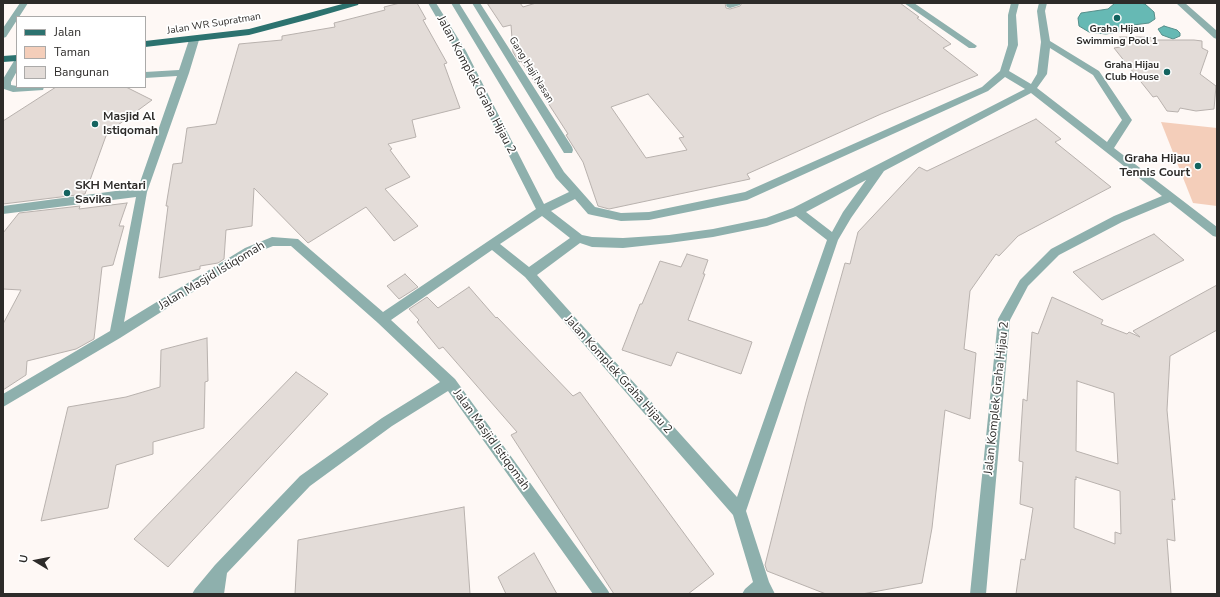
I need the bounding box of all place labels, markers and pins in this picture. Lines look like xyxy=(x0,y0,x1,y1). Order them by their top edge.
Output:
marker: Graha Hijau Swimming Pool 1 xyxy=(1112,13,1122,23)
place label: Graha Hijau Swimming Pool 1 xyxy=(1076,24,1158,48)
place label: Graha Hijau Club House xyxy=(1104,60,1159,84)
marker: Graha Hijau Club House xyxy=(1162,67,1172,77)
place label: Masjid Al Istiqomah xyxy=(103,110,158,138)
marker: Masjid Al Istiqomah xyxy=(90,119,100,129)
place label: Graha Hijau Tennis Court xyxy=(1120,152,1190,180)
marker: Graha Hijau Tennis Court xyxy=(1193,161,1203,171)
place label: SKH Mentari Savika xyxy=(75,179,146,207)
marker: SKH Mentari Savika xyxy=(62,188,72,198)

